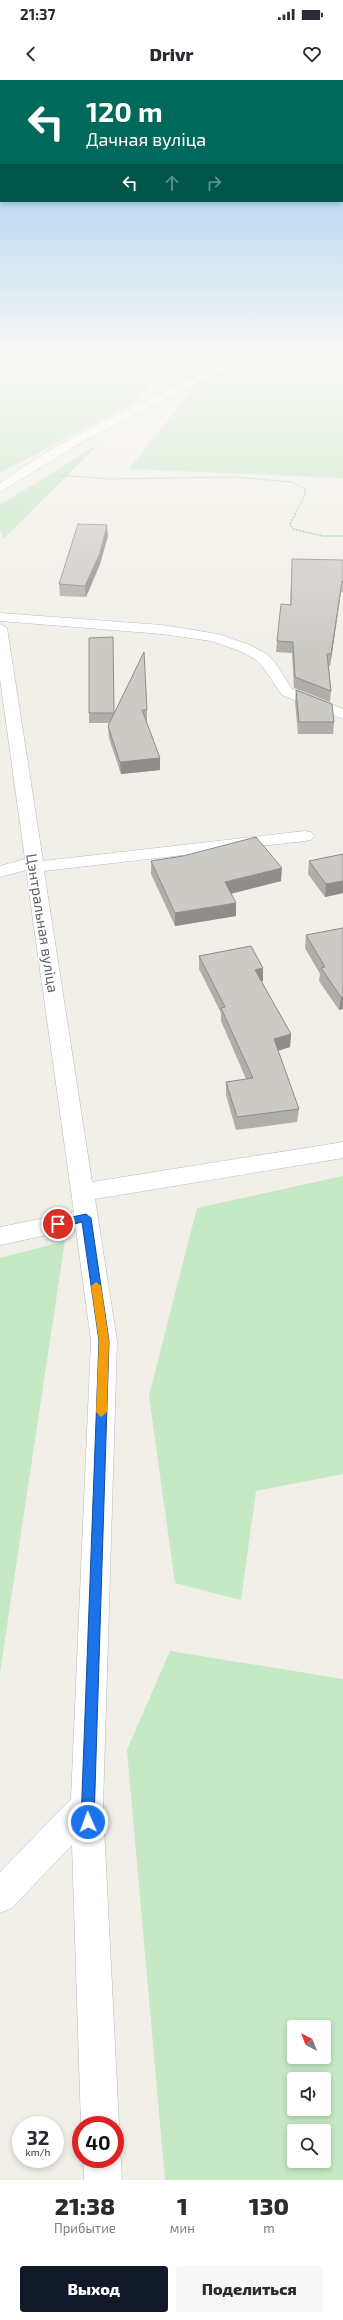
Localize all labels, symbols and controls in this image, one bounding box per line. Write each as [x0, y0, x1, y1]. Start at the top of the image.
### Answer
text: 21:37 [20, 5, 55, 23]
icon: back [20, 43, 42, 65]
text: Drivr [149, 43, 194, 65]
icon: heart [301, 43, 323, 65]
text: 120 m [86, 94, 163, 128]
icon: left [20, 96, 72, 148]
text: Дачная вуліца [86, 128, 206, 150]
icon: left [119, 172, 141, 194]
icon: ahead [161, 172, 183, 194]
icon: right [203, 172, 225, 194]
street label: Цэнтральная вуліца [22, 852, 63, 994]
pin [41, 1207, 75, 1241]
icon: arrive [47, 1213, 69, 1235]
position arrow [67, 1801, 109, 1843]
north arrow [287, 2020, 331, 2064]
map controls [287, 2020, 331, 2168]
button: sound [287, 2072, 331, 2116]
speed limit sign: 40 [72, 2116, 124, 2168]
button: search [287, 2124, 331, 2168]
text: 32 [27, 2125, 49, 2149]
text: km/h [26, 2146, 50, 2158]
text: 21:38 [55, 2191, 115, 2220]
text: 1 [177, 2191, 188, 2220]
text: 130 [249, 2191, 289, 2220]
text: Прибытие [54, 2220, 116, 2236]
text: мин [170, 2220, 195, 2236]
text: m [263, 2220, 275, 2236]
button: Выход [20, 2266, 168, 2312]
button: Поделиться [176, 2266, 323, 2312]

